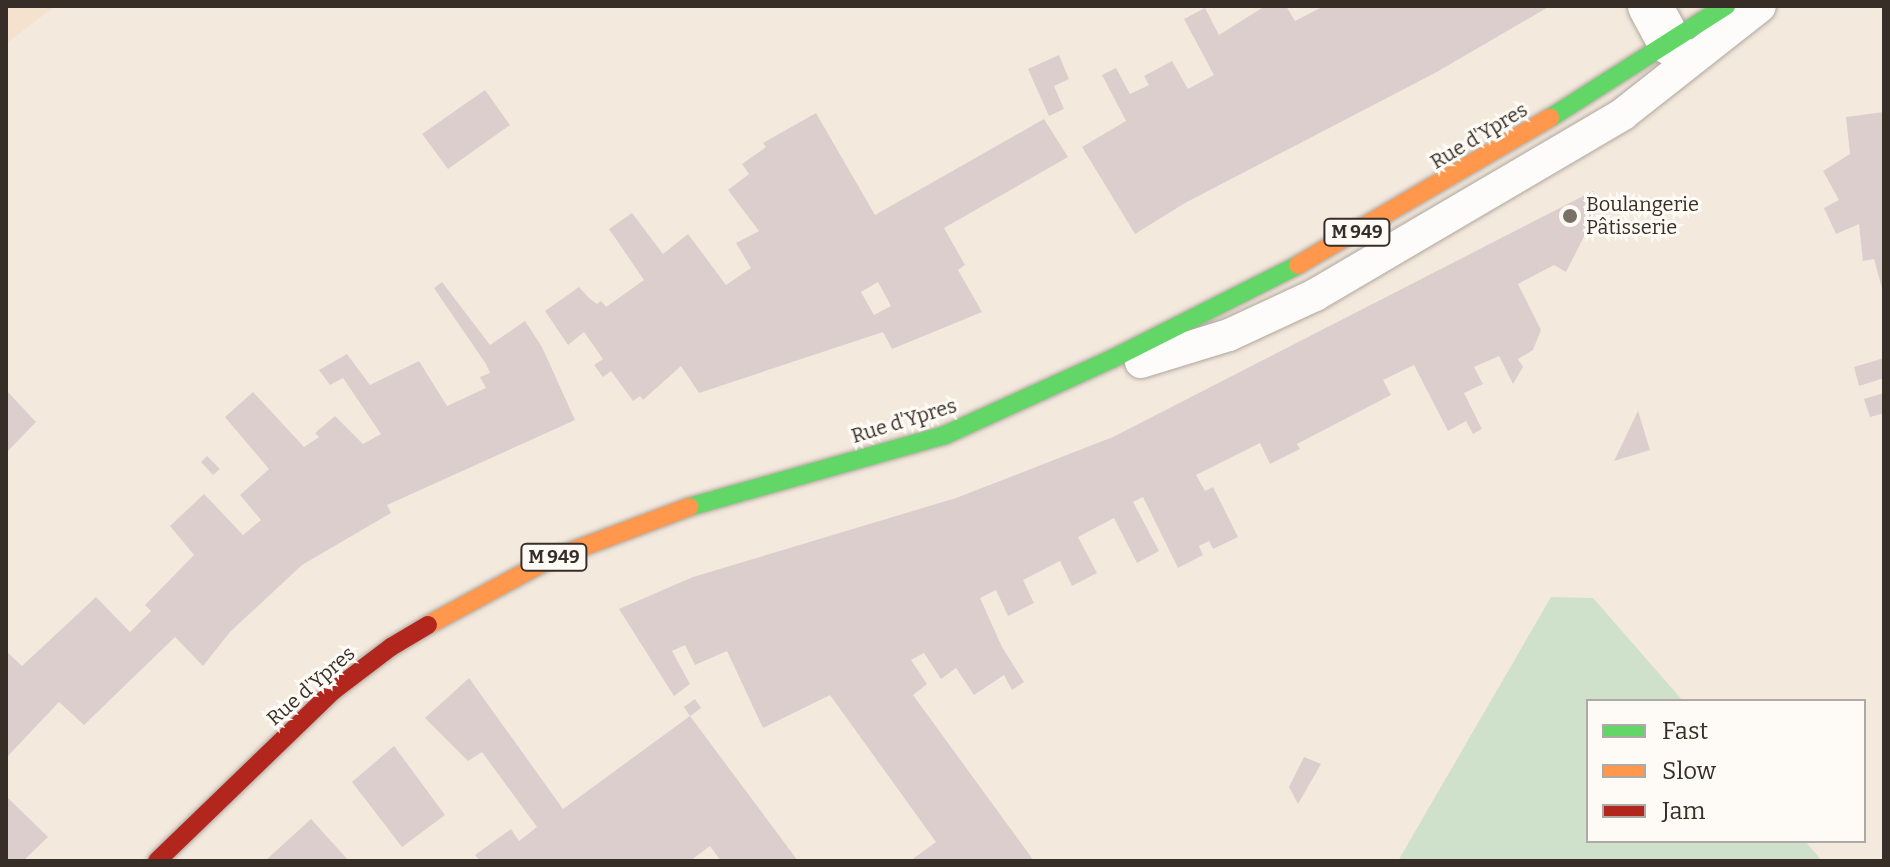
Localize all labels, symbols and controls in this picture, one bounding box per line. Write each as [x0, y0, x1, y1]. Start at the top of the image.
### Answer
street label: Rue d'Ypres [1426, 98, 1532, 174]
place label: Boulangerie Pâtisserie [1586, 192, 1699, 239]
marker: Boulangerie Pâtisserie [1561, 207, 1579, 225]
road number: M 949 [1323, 218, 1391, 246]
street label: Rue d'Ypres [849, 394, 959, 448]
road number: M 949 [520, 543, 588, 571]
street label: Rue d'Ypres [262, 641, 360, 731]
legend [1586, 699, 1866, 843]
text: Fast [1662, 717, 1708, 745]
text: Slow [1662, 757, 1716, 785]
text: Jam [1662, 797, 1705, 825]

